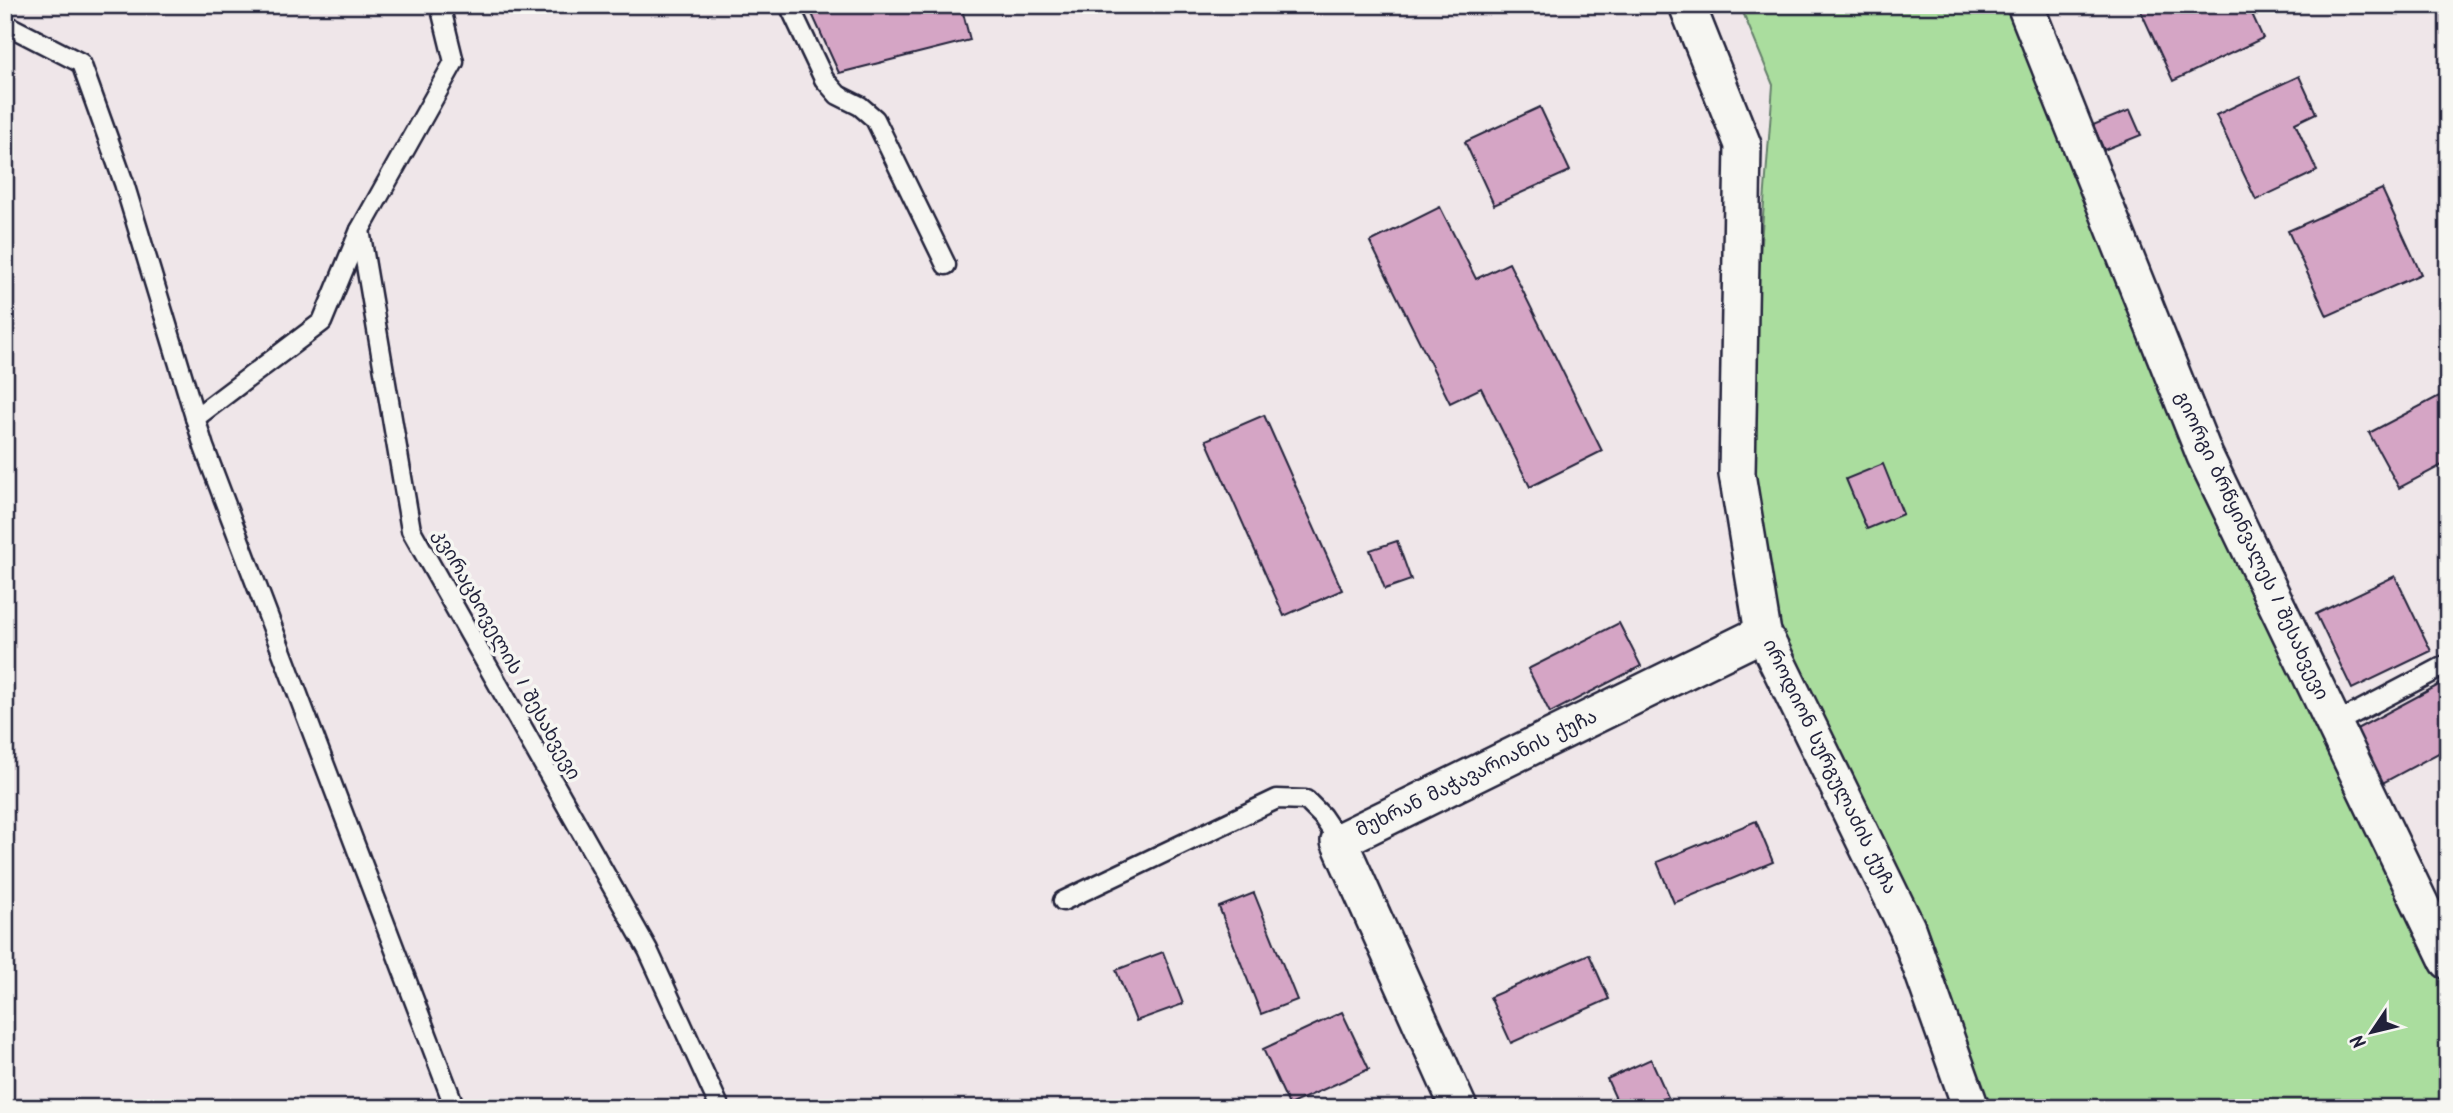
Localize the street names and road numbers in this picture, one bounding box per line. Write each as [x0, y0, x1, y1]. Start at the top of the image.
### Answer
street label: გიორგი ბრწყინვალეს I შესახვევი [2166, 387, 2336, 705]
street label: კვირაცხოველის I შესახვევი [424, 524, 588, 786]
street label: იროდიონ სურგულაძის ქუჩა [1754, 634, 1904, 900]
street label: მუხრან მაჭავარიანის ქუჩა [1351, 702, 1603, 846]

